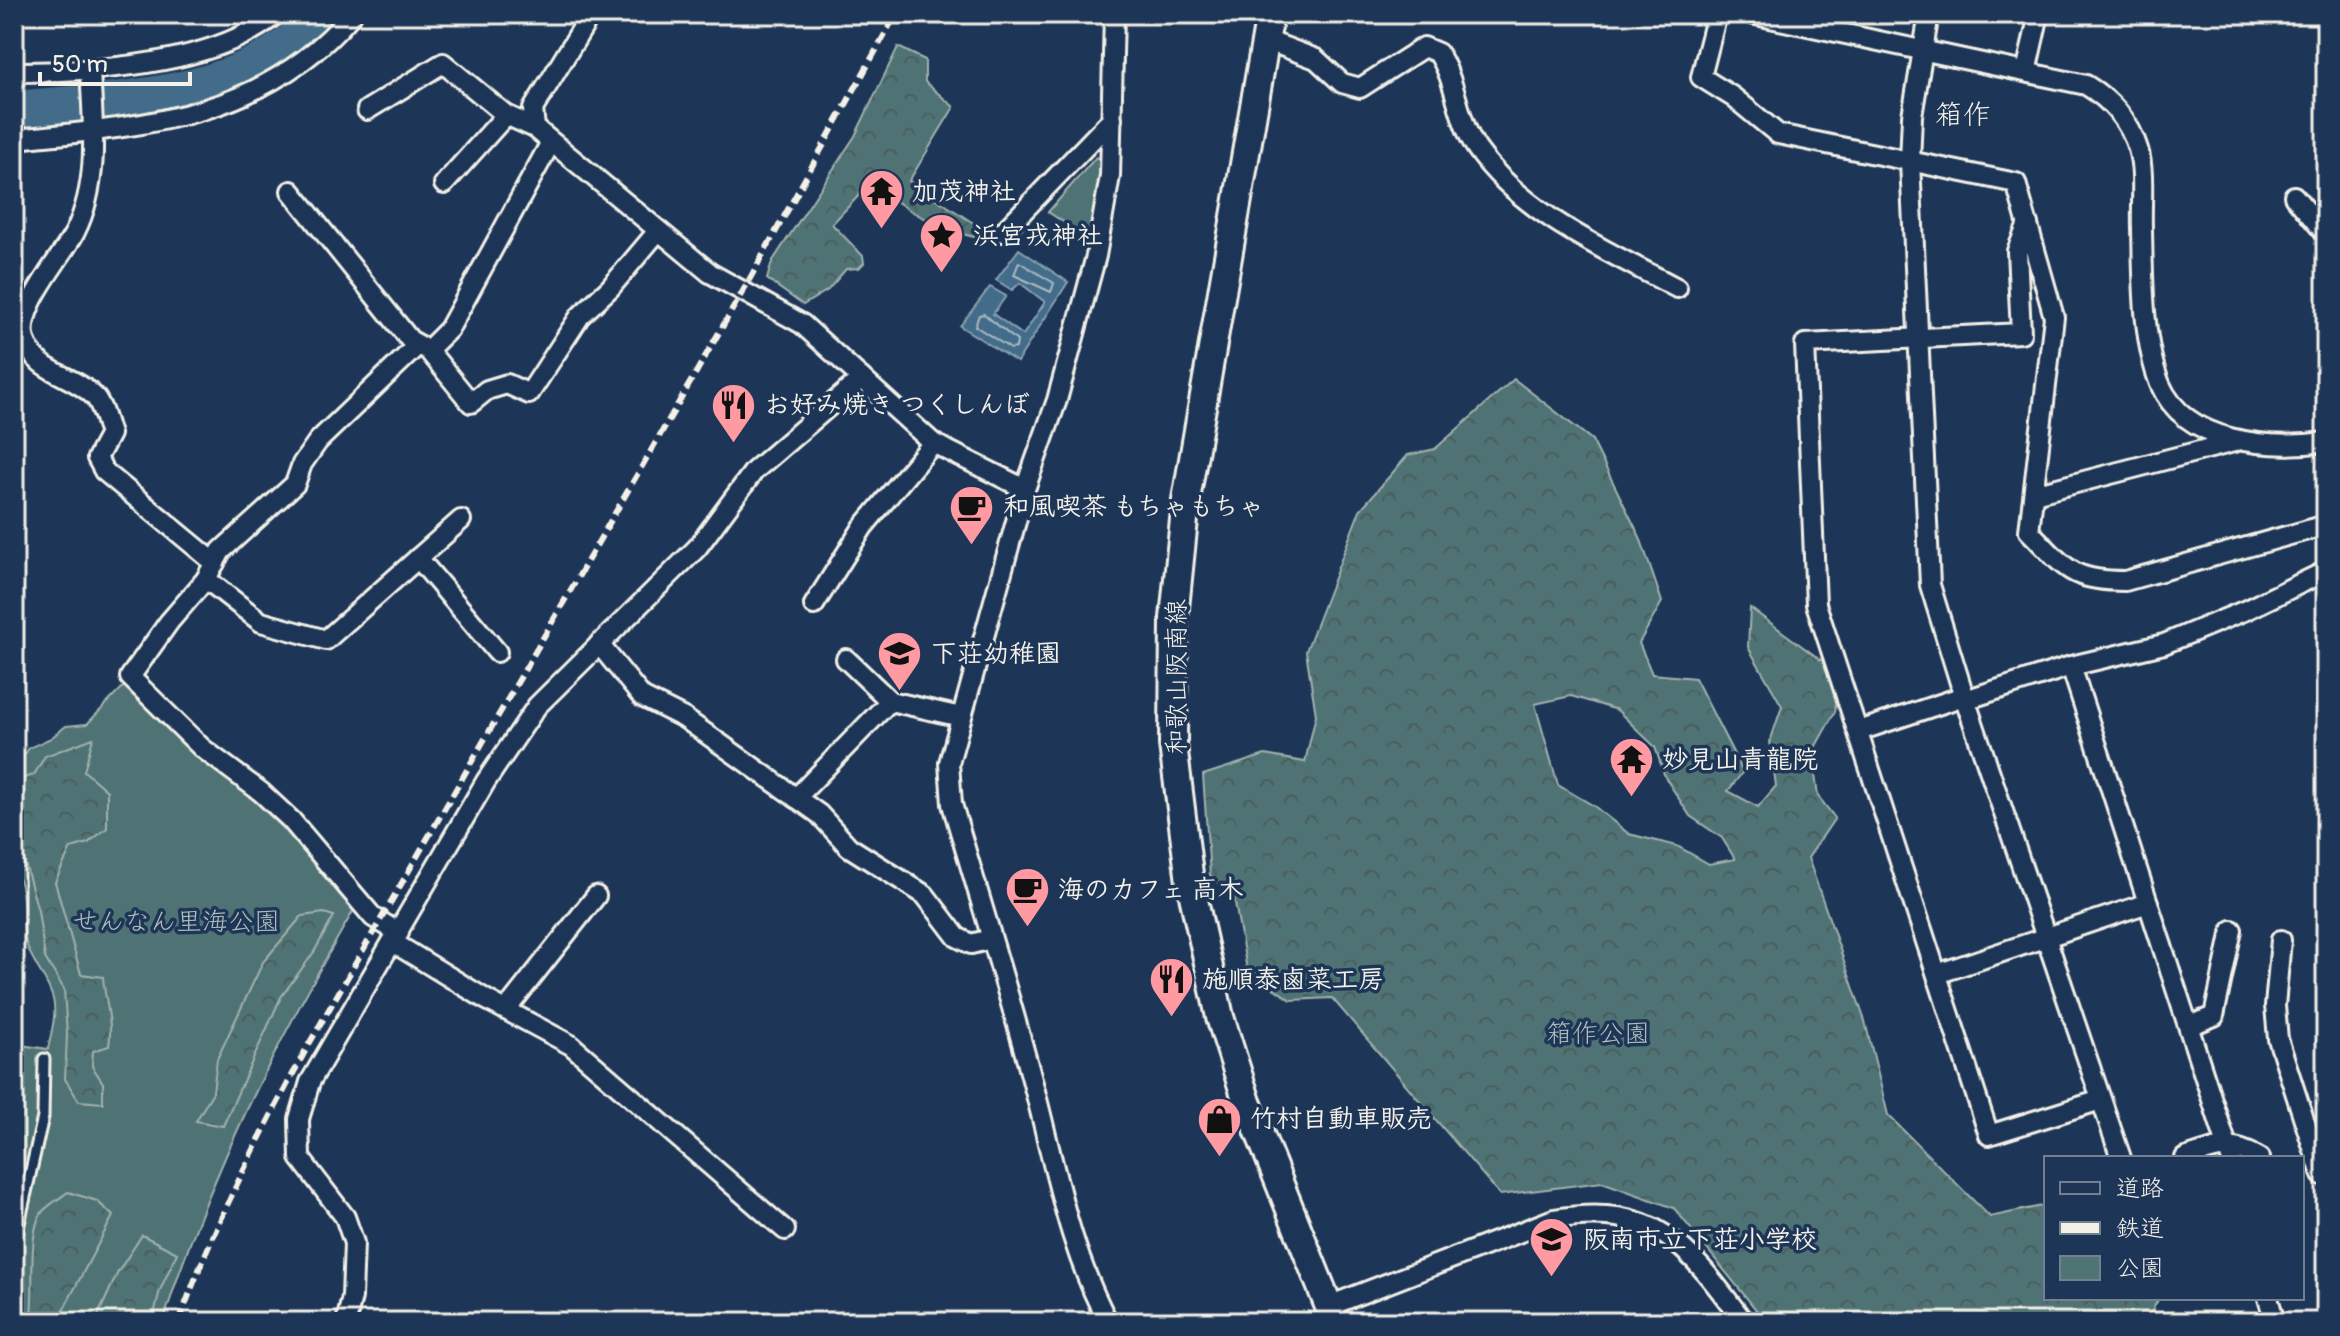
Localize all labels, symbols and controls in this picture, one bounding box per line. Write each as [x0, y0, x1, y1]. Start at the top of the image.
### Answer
scale bar [40, 36, 190, 86]
text: 50 m [52, 50, 108, 79]
district label: 箱作 [1935, 98, 1991, 133]
temple icon: 加茂神社 [857, 168, 905, 231]
place label: 加茂神社 [912, 176, 1016, 208]
place icon: 浜宮戎神社 [918, 212, 966, 275]
place label: 浜宮戎神社 [973, 220, 1103, 252]
restaurant icon: お好み焼き つくしんぼ [709, 381, 757, 444]
place label: お好み焼き つくしんぼ [764, 389, 1030, 421]
cafe icon: 和風喫茶 もちゃもちゃ [948, 483, 996, 546]
place label: 和風喫茶 もちゃもちゃ [1003, 491, 1264, 523]
street label: 和歌山阪南線 [1161, 599, 1193, 755]
school or university icon: 下荘幼稚園 [876, 630, 924, 693]
place label: 下荘幼稚園 [931, 638, 1061, 670]
temple icon: 妙見山青龍院 [1607, 736, 1655, 799]
place label: 妙見山青龍院 [1662, 744, 1818, 776]
cafe icon: 海のカフェ 高木 [1003, 866, 1051, 929]
place label: 海のカフェ 高木 [1058, 874, 1244, 906]
park label: せんなん里海公園 [72, 906, 280, 938]
restaurant icon: 施順泰鹵菜工房 [1147, 956, 1195, 1019]
place label: 施順泰鹵菜工房 [1202, 964, 1384, 996]
park label: 箱作公園 [1546, 1018, 1650, 1050]
shop icon: 竹村自動車販売 [1195, 1095, 1243, 1158]
place label: 竹村自動車販売 [1250, 1103, 1432, 1135]
legend [2044, 1156, 2304, 1300]
text: 道路 [2116, 1174, 2164, 1203]
text: 鉄道 [2116, 1214, 2164, 1243]
school or university icon: 阪南市立下荘小学校 [1528, 1216, 1576, 1279]
place label: 阪南市立下荘小学校 [1583, 1224, 1817, 1256]
text: 公園 [2116, 1254, 2164, 1283]

